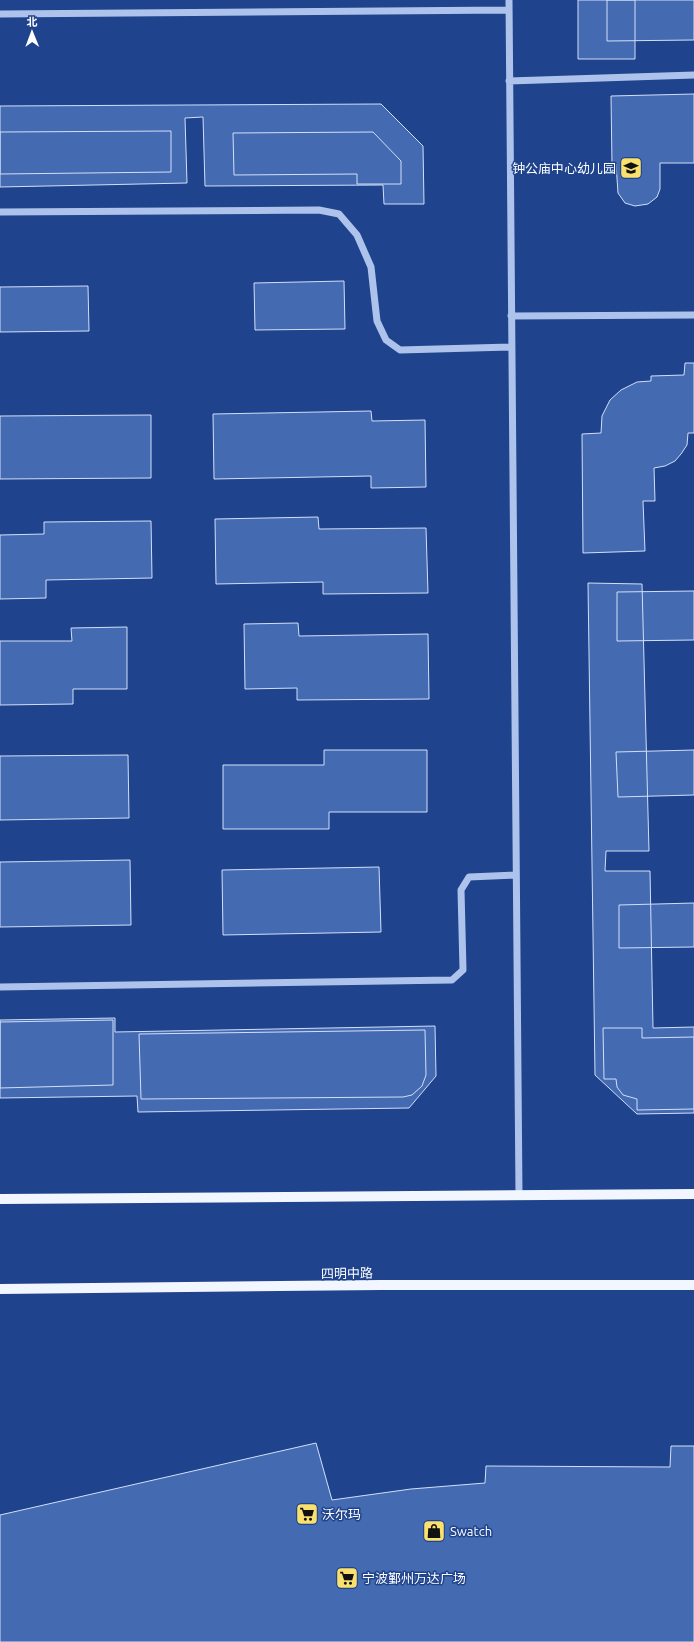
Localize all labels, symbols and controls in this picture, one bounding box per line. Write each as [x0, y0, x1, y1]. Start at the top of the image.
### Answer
north arrow [12, 12, 52, 52]
text: 北 [26, 16, 37, 28]
school or university icon: 钟公庙中心幼儿园 [618, 155, 644, 181]
place label: 钟公庙中心幼儿园 [512, 161, 616, 175]
street label: 四明中路 [321, 1266, 373, 1280]
supermarket icon: 沃尔玛 [294, 1501, 320, 1527]
place label: 沃尔玛 [322, 1507, 361, 1521]
shop icon: Swatch [421, 1518, 447, 1544]
place label: Swatch [450, 1524, 492, 1538]
supermarket icon: 宁波鄞州万达广场 [334, 1565, 360, 1591]
place label: 宁波鄞州万达广场 [362, 1571, 466, 1585]

